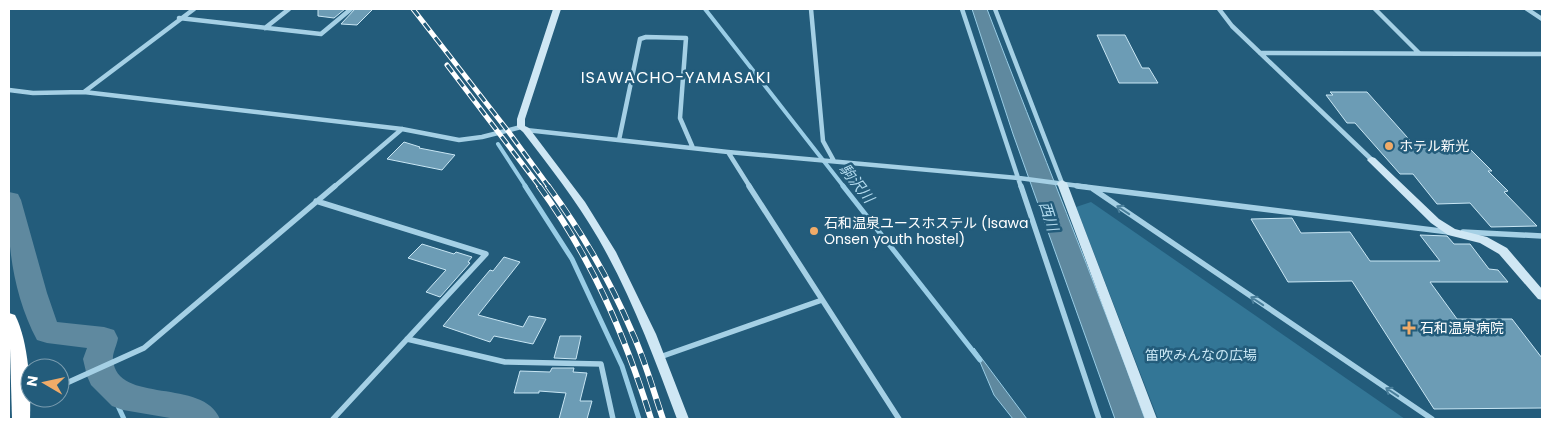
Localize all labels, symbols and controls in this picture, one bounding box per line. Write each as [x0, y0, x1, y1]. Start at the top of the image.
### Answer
district label: ISAWACHO-YAMASAKI [581, 66, 771, 89]
place label: ホテル新光 [1399, 136, 1469, 156]
marker: ホテル新光 [1383, 140, 1395, 152]
water label: 駒沢川 [835, 159, 880, 209]
water label: 西川 [1034, 198, 1064, 235]
one-way arrow [1116, 205, 1130, 215]
place label: 石和温泉ユースホステル (Isawa Onsen youth hostel) [824, 213, 1029, 249]
marker: 石和温泉ユースホステル (Isawa Onsen youth hostel) [808, 225, 820, 237]
one-way arrow [1251, 296, 1265, 306]
place label: 石和温泉病院 [1420, 318, 1504, 338]
marker: 石和温泉病院 [1402, 321, 1416, 335]
park label: 笛吹みんなの広場 [1145, 345, 1257, 365]
north arrow [20, 358, 70, 408]
text: N [21, 374, 43, 388]
one-way arrow [1385, 387, 1399, 397]

